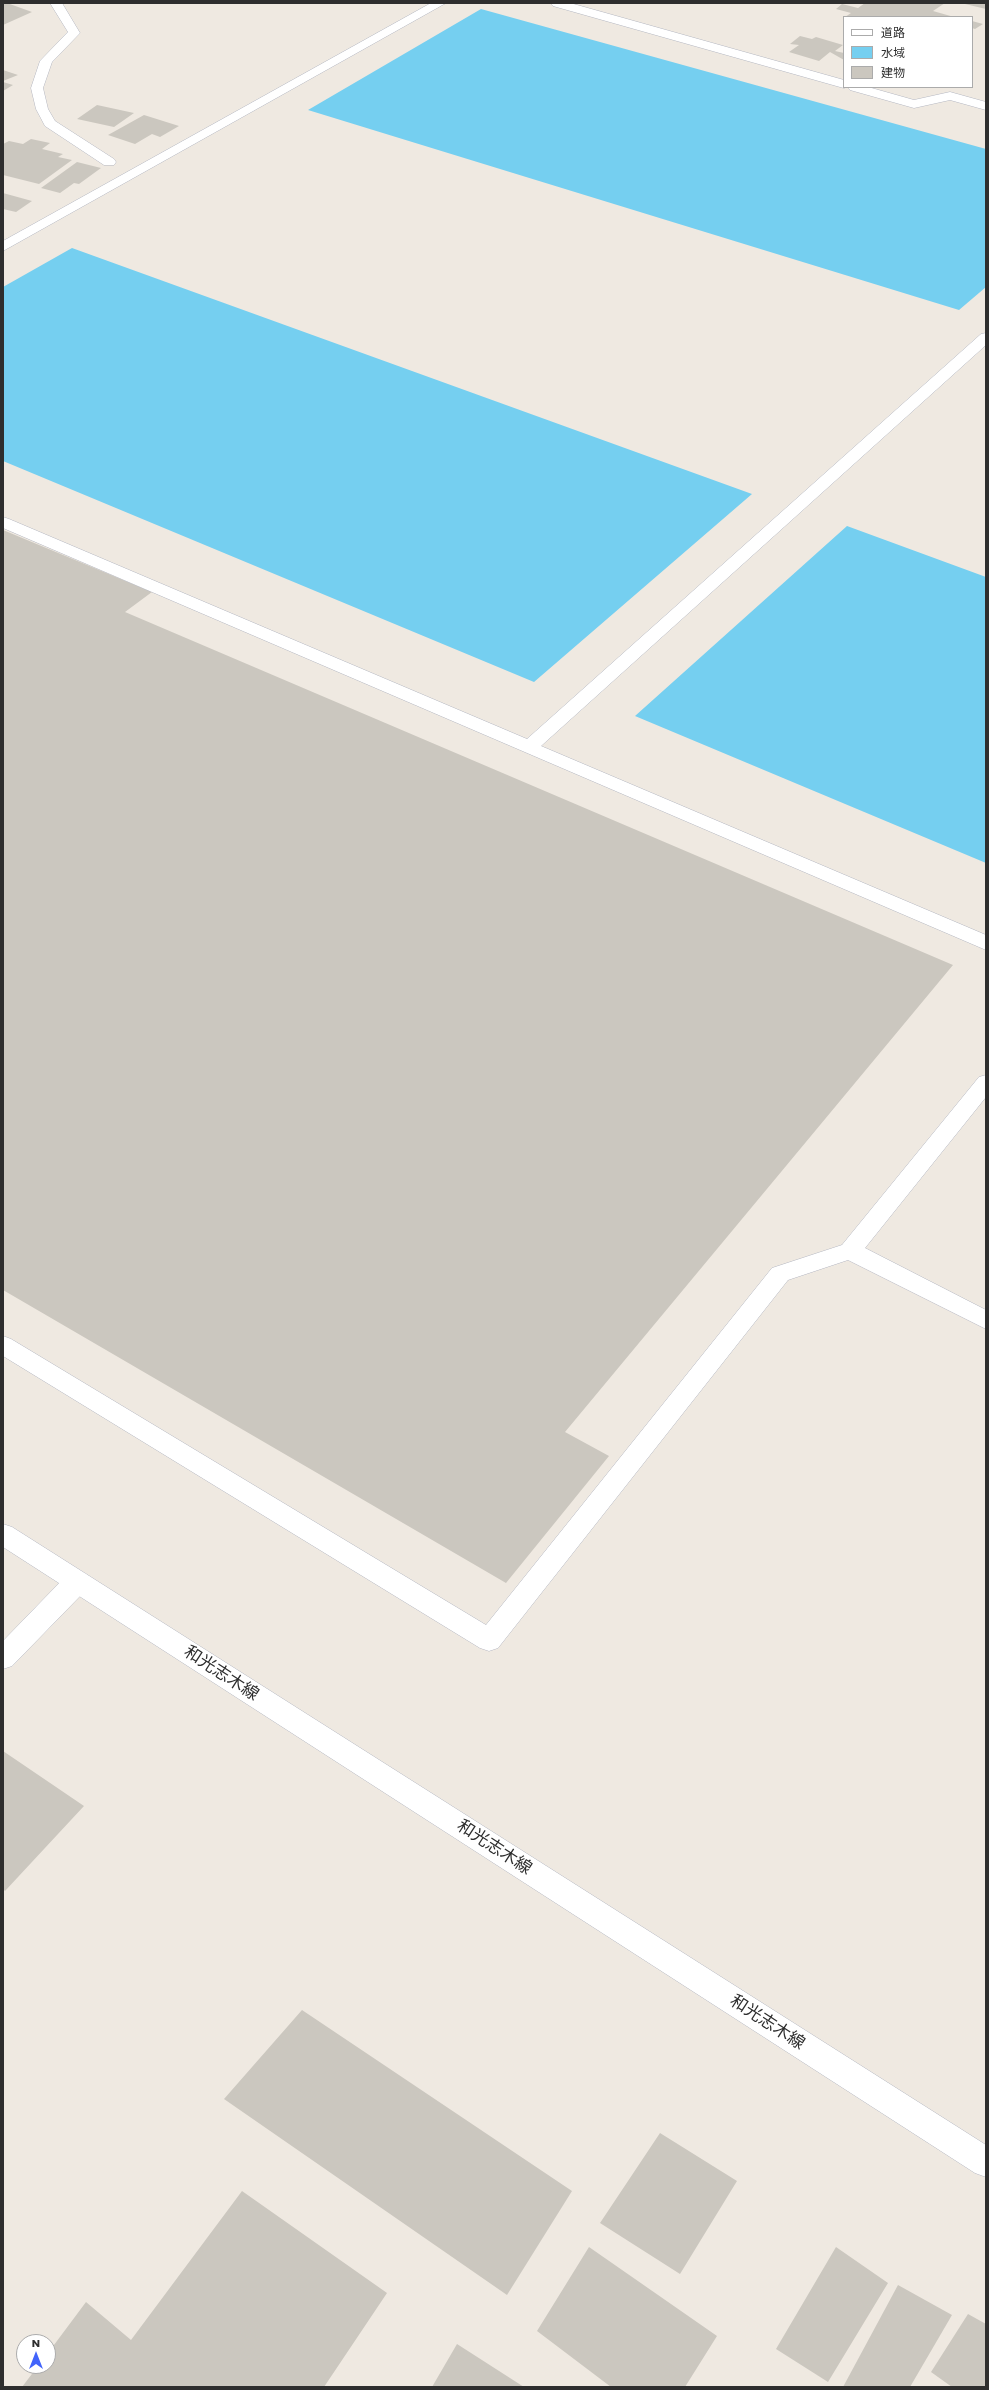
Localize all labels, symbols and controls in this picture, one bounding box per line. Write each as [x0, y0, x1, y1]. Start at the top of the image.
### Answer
legend [843, 16, 973, 88]
text: 道路 [881, 24, 905, 41]
text: 水域 [881, 44, 905, 61]
text: 建物 [881, 64, 905, 81]
street label: 和光志木線 [180, 1642, 262, 1706]
street label: 和光志木線 [453, 1816, 535, 1880]
street label: 和光志木線 [726, 1991, 808, 2055]
north arrow [16, 2334, 56, 2374]
text: N [32, 2335, 40, 2351]

